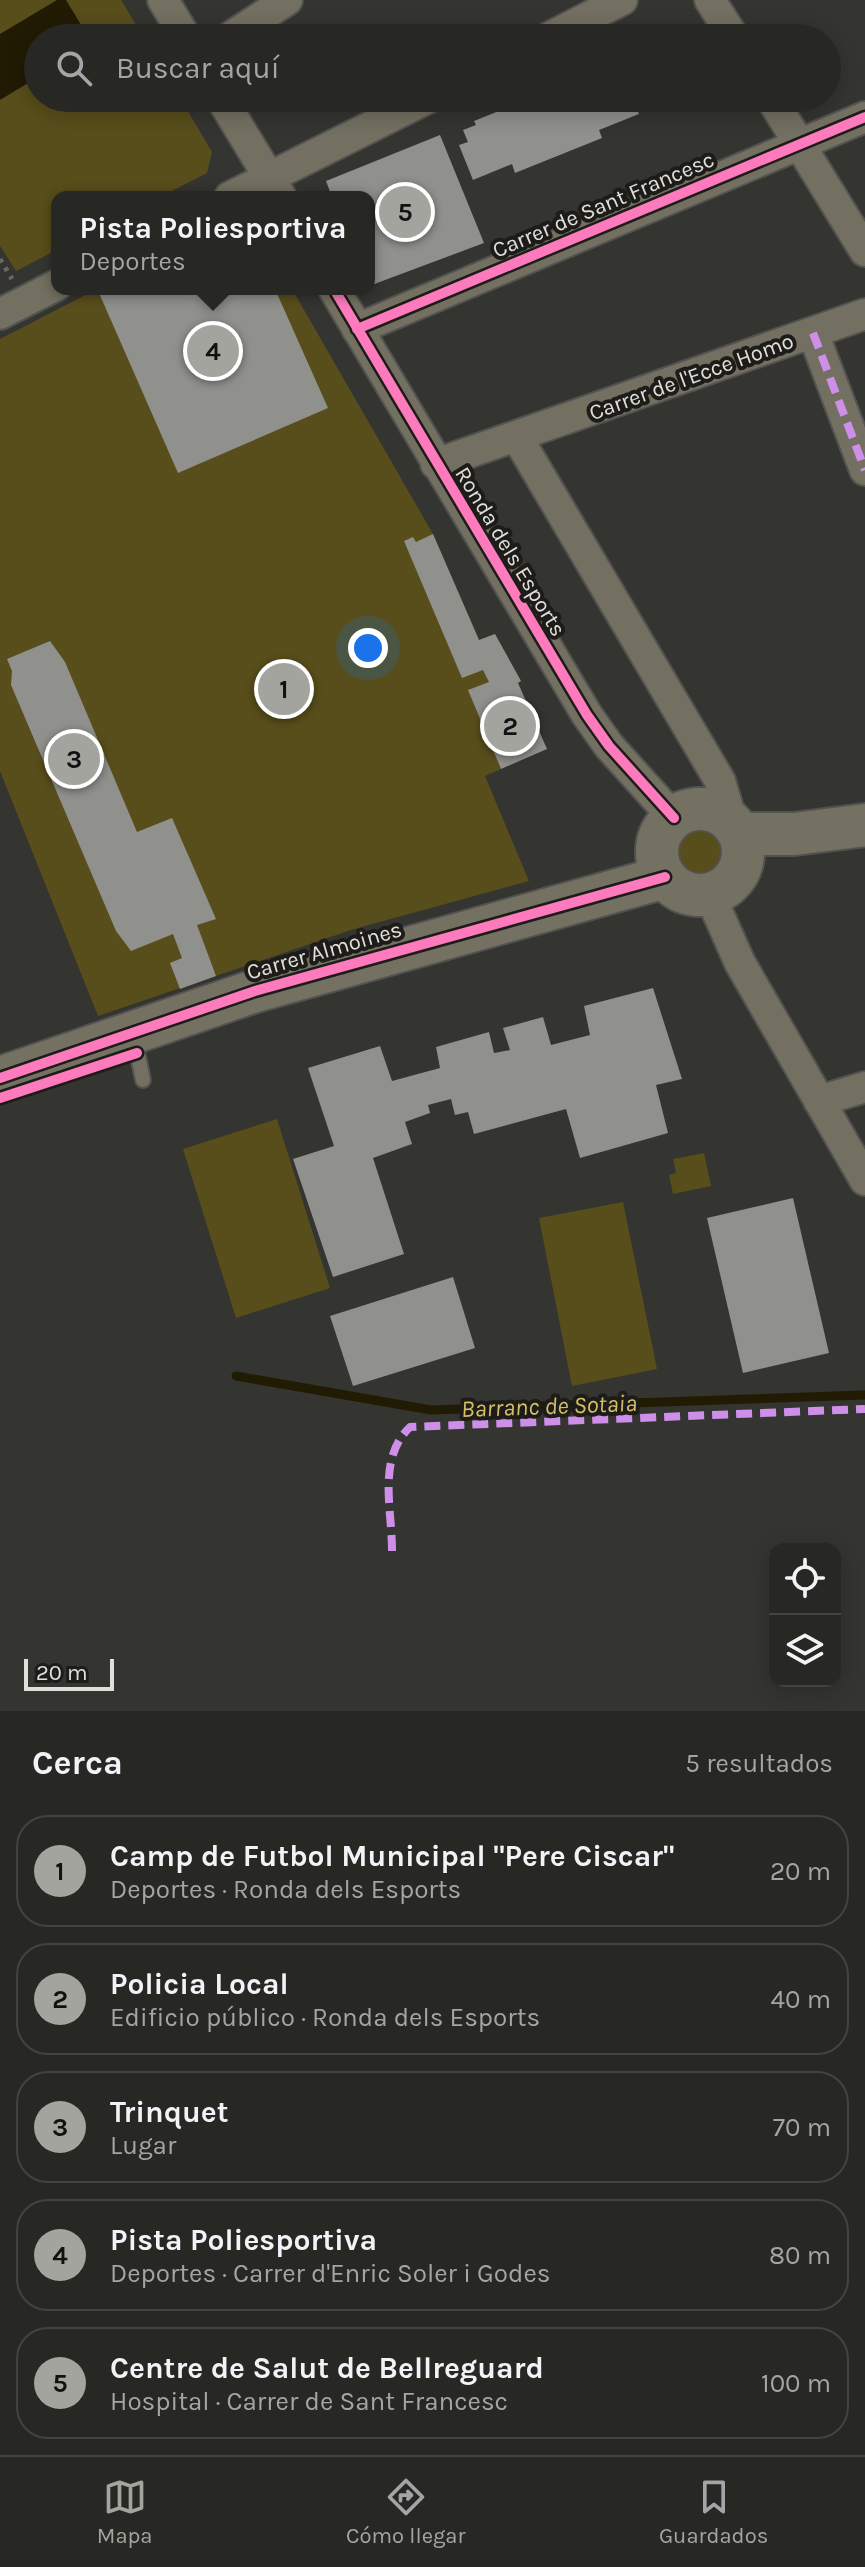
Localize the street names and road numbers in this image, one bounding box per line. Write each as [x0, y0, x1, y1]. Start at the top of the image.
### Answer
street label: Carrer de Sant Francesc [489, 146, 718, 263]
street label: Carrer de l'Ecce Homo [586, 328, 797, 426]
street label: Ronda dels Esports [449, 462, 571, 641]
street label: Carrer Almoines [244, 916, 405, 986]

